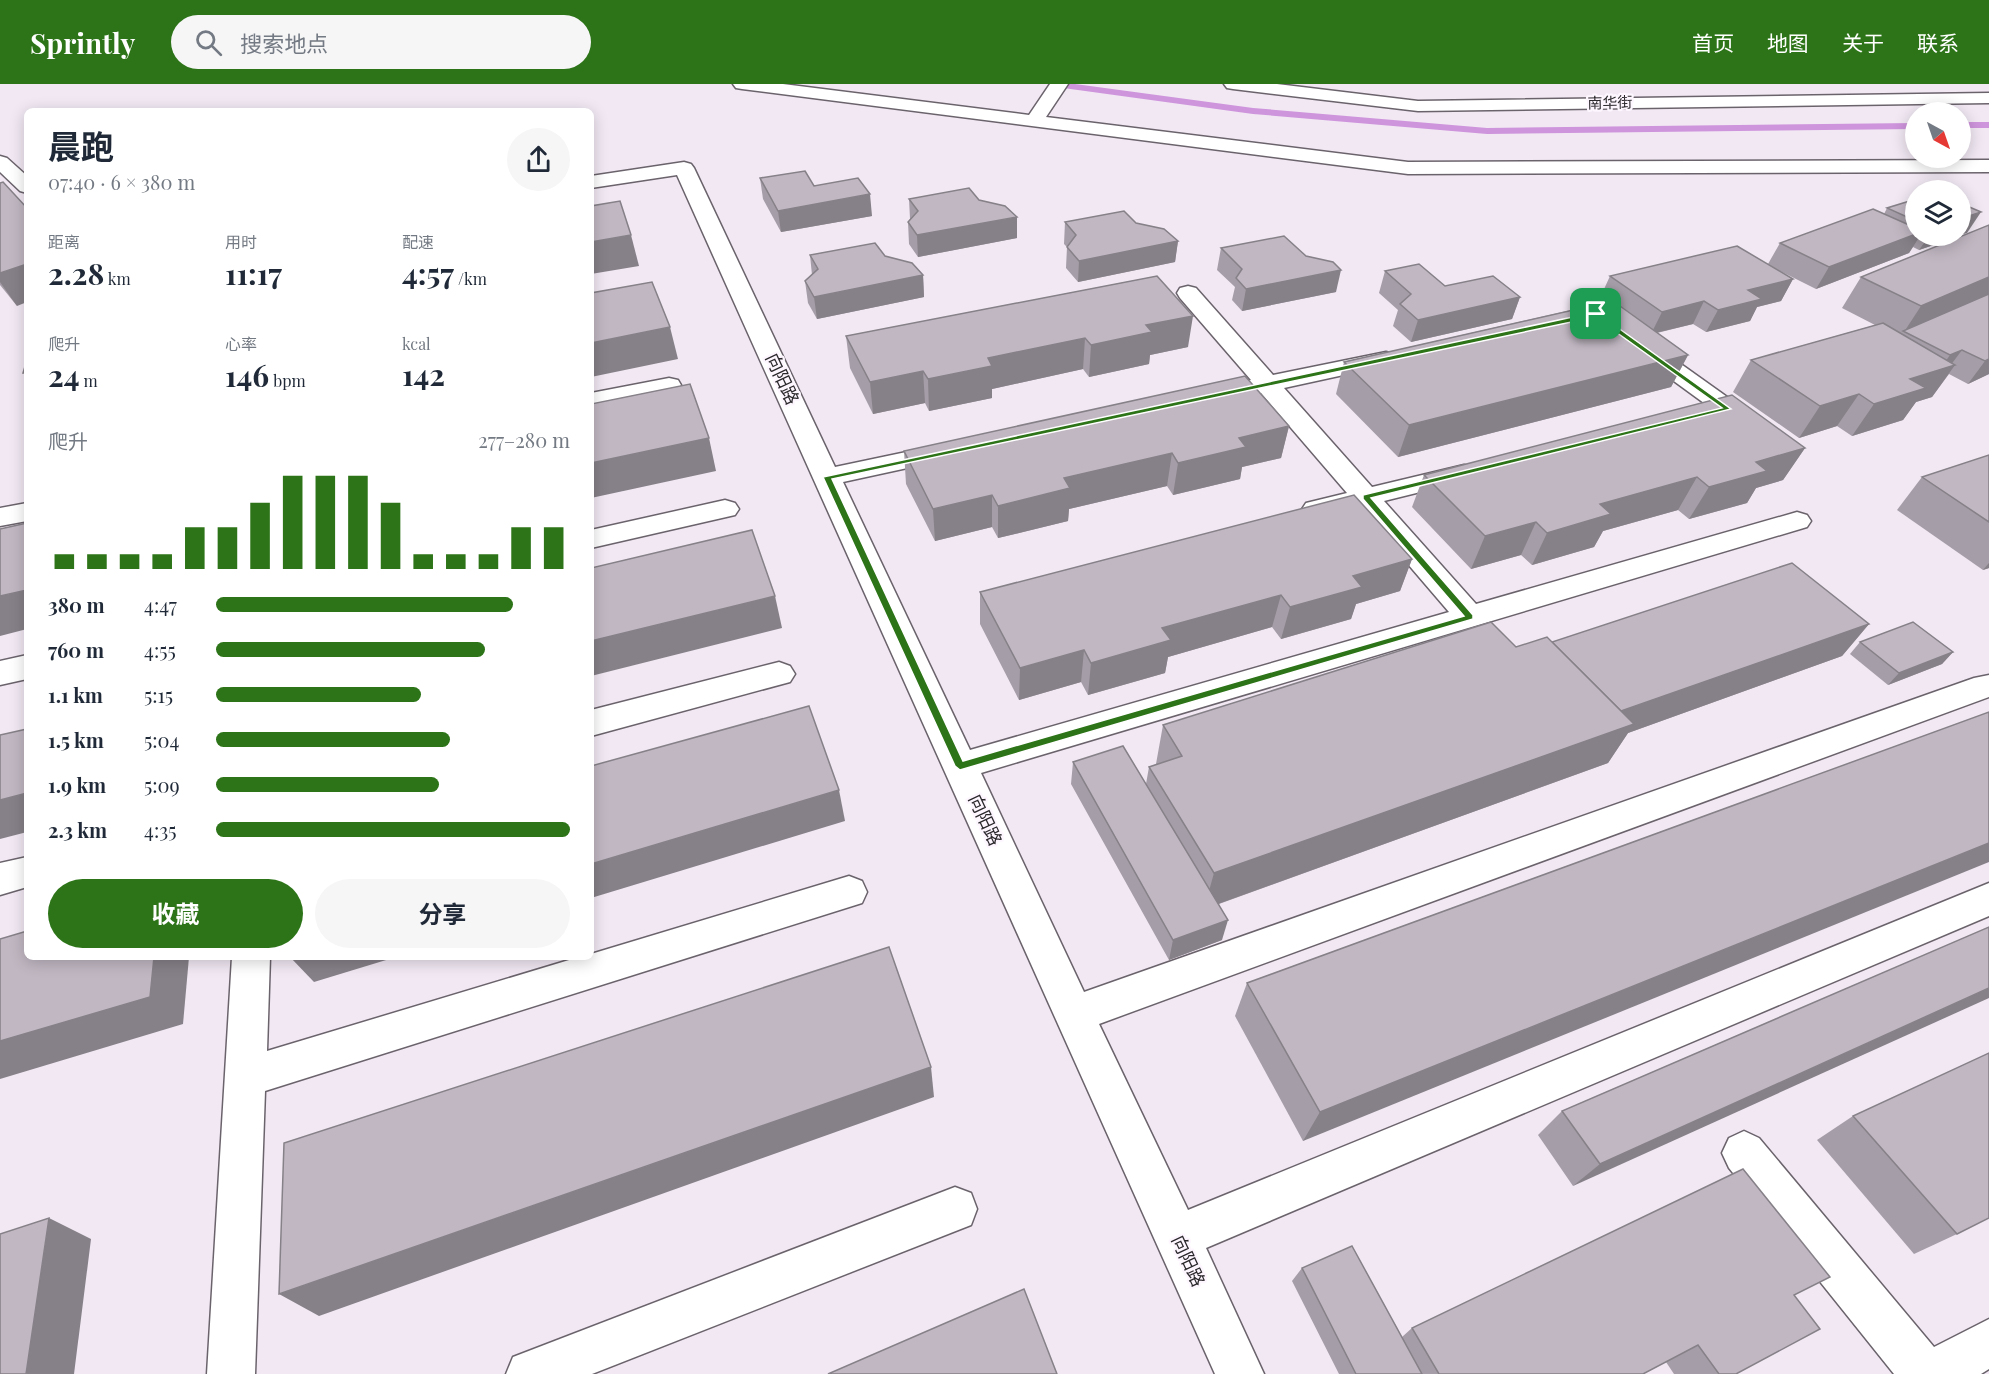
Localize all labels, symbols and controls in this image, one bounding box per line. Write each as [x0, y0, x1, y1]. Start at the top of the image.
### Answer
search box [171, 15, 591, 69]
text: Sprintly [30, 24, 135, 61]
icon: search [192, 26, 225, 59]
text: 搜索地点 [240, 28, 328, 58]
text: 首页 [1692, 28, 1734, 56]
text: 地图 [1767, 28, 1809, 56]
text: 关于 [1842, 28, 1884, 56]
text: 联系 [1917, 28, 1959, 56]
street label: 南华街 [1587, 92, 1633, 112]
north arrow [1905, 102, 1971, 168]
map controls [1905, 102, 1971, 246]
text: 晨跑 [48, 123, 114, 167]
button: share [507, 128, 570, 191]
text: 07:40 · 6 × 380 m [48, 168, 195, 195]
button: layers [1905, 180, 1971, 246]
text: 距离 [48, 231, 80, 252]
text: 用时 [225, 231, 257, 252]
text: 配速 [402, 231, 434, 252]
text: 2.28 [48, 253, 104, 293]
text: 11:17 [225, 253, 282, 293]
text: 4:57 [402, 253, 454, 293]
text: km [104, 268, 131, 289]
text: /km [454, 268, 487, 289]
pin [1570, 288, 1621, 339]
icon: arrive [1579, 297, 1612, 330]
text: 爬升 [48, 333, 80, 354]
text: 心率 [225, 333, 257, 354]
text: kcal [402, 333, 431, 354]
street label: 向阳路 [761, 349, 805, 408]
text: 142 [402, 354, 445, 394]
text: 24 [48, 355, 80, 395]
text: 146 [225, 355, 269, 395]
text: m [80, 370, 98, 391]
text: bpm [269, 370, 306, 391]
text: 277–280 m [478, 426, 570, 453]
text: 爬升 [48, 427, 88, 454]
text: 380 m [48, 591, 105, 618]
text: 4:47 [144, 591, 177, 618]
text: 760 m [48, 636, 104, 663]
text: 4:55 [144, 636, 176, 663]
text: 1.1 km [48, 681, 103, 708]
text: 5:15 [144, 681, 173, 708]
text: 1.5 km [48, 726, 104, 753]
text: 5:04 [144, 726, 180, 753]
text: 1.9 km [48, 771, 106, 798]
text: 5:09 [144, 771, 180, 798]
street label: 向阳路 [964, 790, 1008, 849]
text: 2.3 km [48, 816, 107, 843]
text: 4:35 [144, 816, 177, 843]
button: 收藏 [48, 879, 303, 948]
button: 分享 [315, 879, 570, 948]
street label: 向阳路 [1167, 1231, 1211, 1290]

